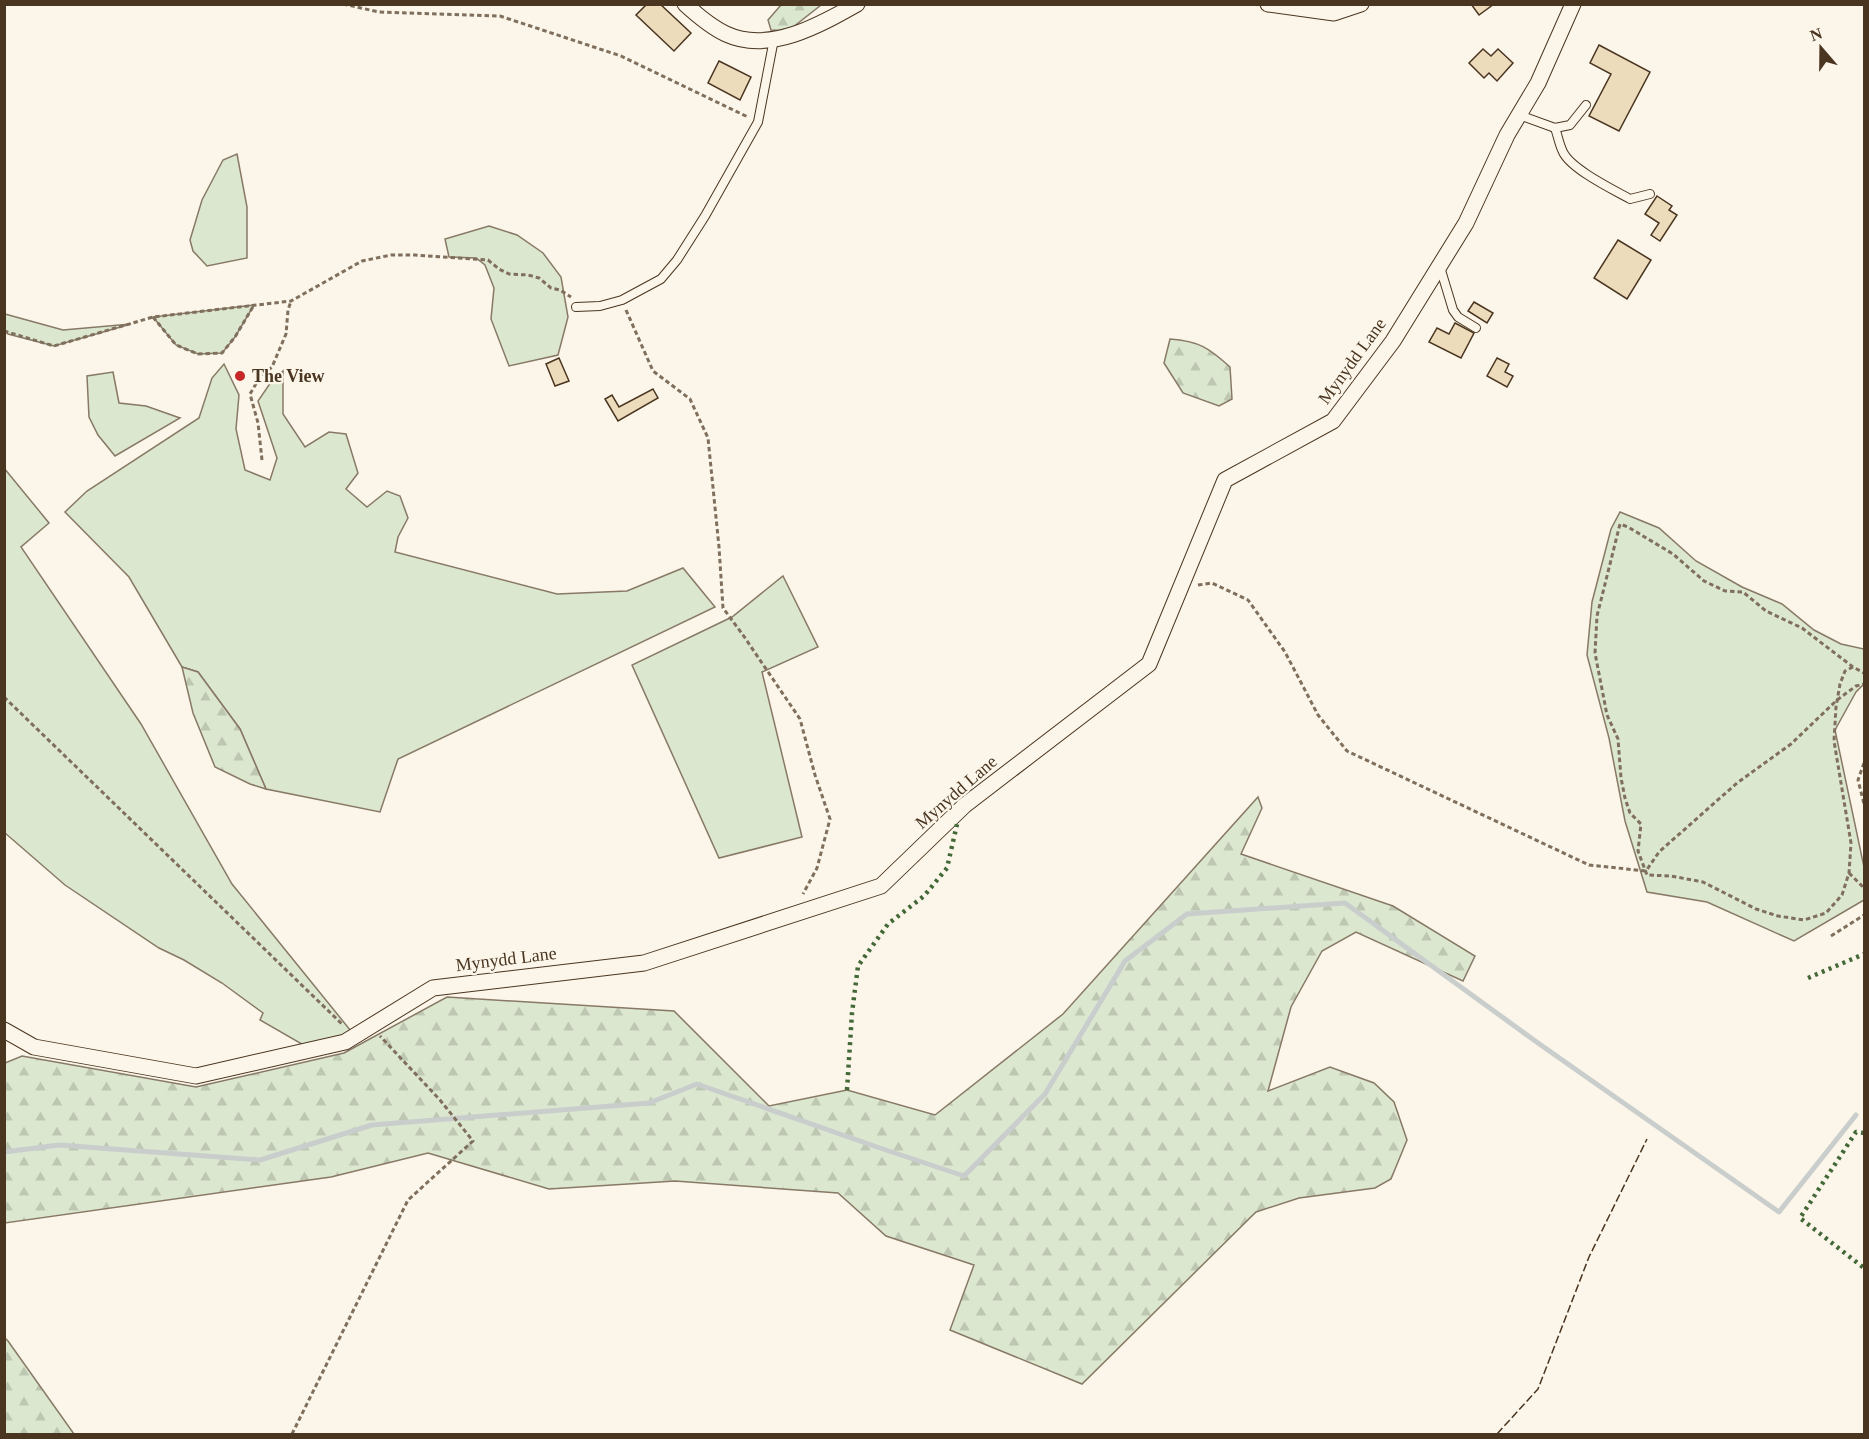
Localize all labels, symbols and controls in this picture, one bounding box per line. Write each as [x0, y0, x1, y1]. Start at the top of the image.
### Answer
north arrow [1791, 18, 1851, 78]
text: N [1808, 24, 1825, 44]
street label: Mynydd Lane [1314, 314, 1390, 408]
place label: The View [252, 366, 325, 386]
marker: The View [233, 369, 247, 383]
street label: Mynydd Lane [911, 751, 1001, 833]
street label: Mynydd Lane [454, 943, 558, 975]

